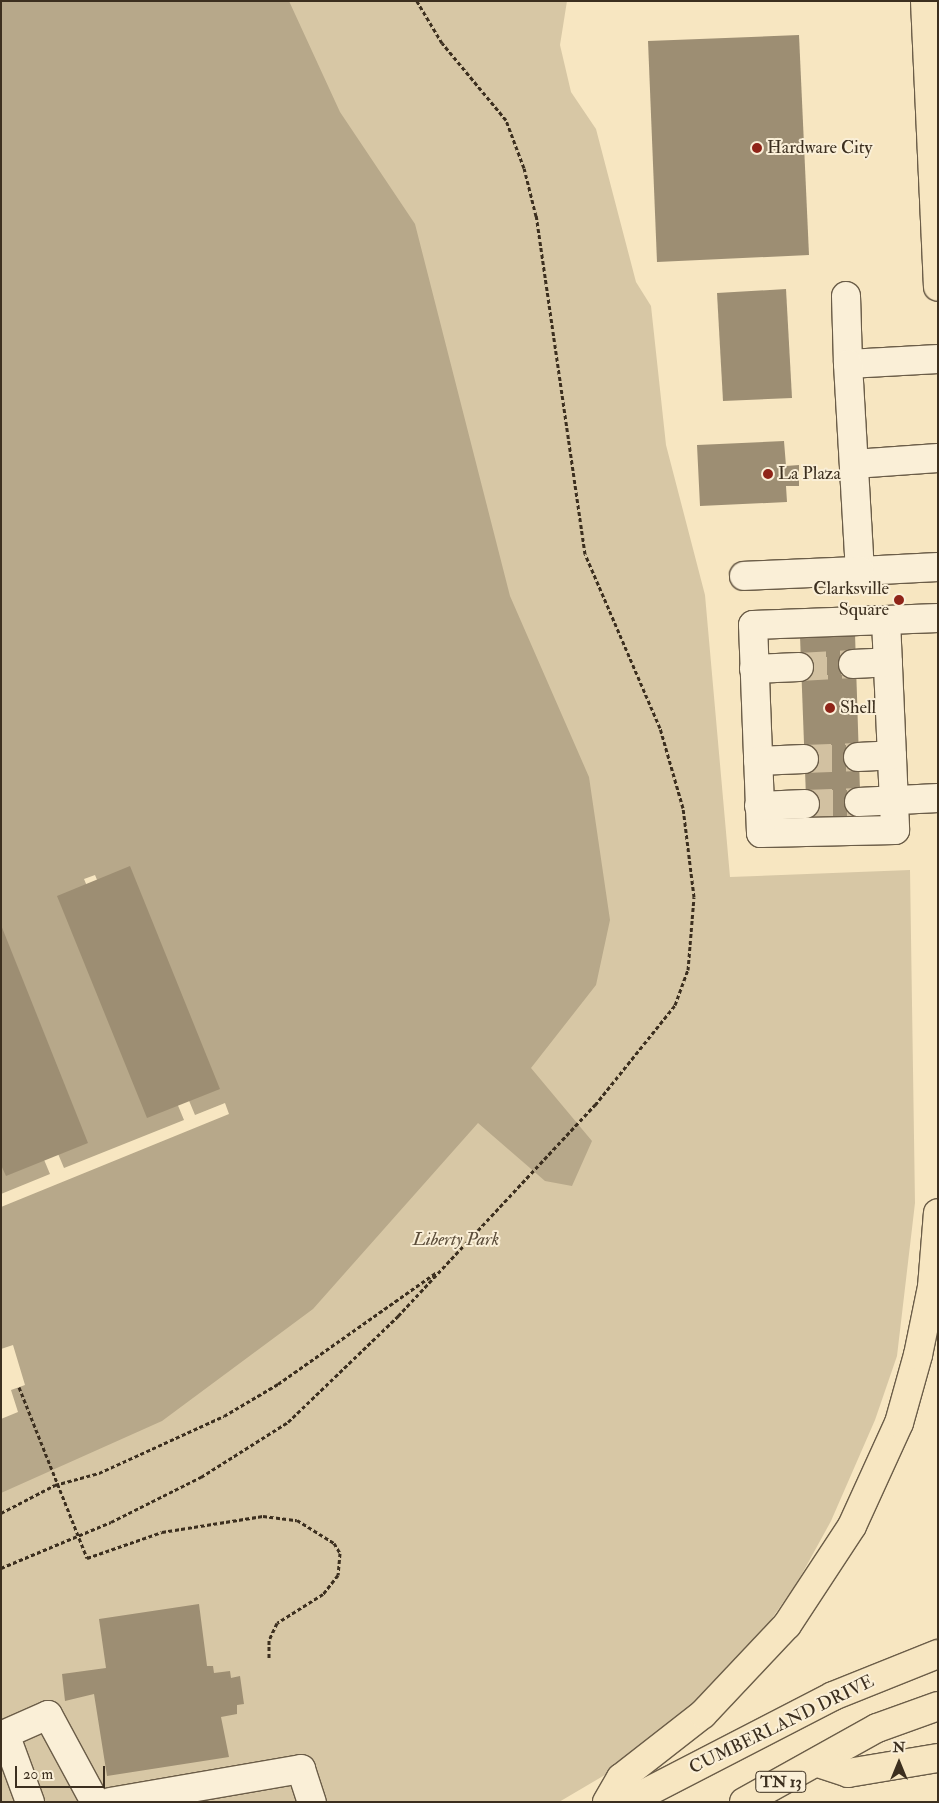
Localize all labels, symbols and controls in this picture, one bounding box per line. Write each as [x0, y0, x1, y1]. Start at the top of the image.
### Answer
place label: Hardware City [767, 137, 872, 159]
marker: Hardware City [751, 142, 763, 154]
place label: La Plaza [778, 463, 841, 485]
marker: La Plaza [762, 468, 774, 480]
place label: Clarksville Square [813, 579, 889, 622]
marker: Clarksville Square [893, 594, 905, 606]
place label: Shell [840, 697, 876, 719]
marker: Shell [824, 702, 836, 714]
park label: Liberty Park [413, 1229, 499, 1251]
street label: CUMBERLAND DRIVE [686, 1671, 878, 1779]
north arrow [874, 1738, 924, 1788]
text: N [893, 1739, 905, 1756]
scale bar [18, 1756, 108, 1788]
text: 20 m [23, 1765, 53, 1784]
road number: TN 13 [755, 1768, 807, 1795]

